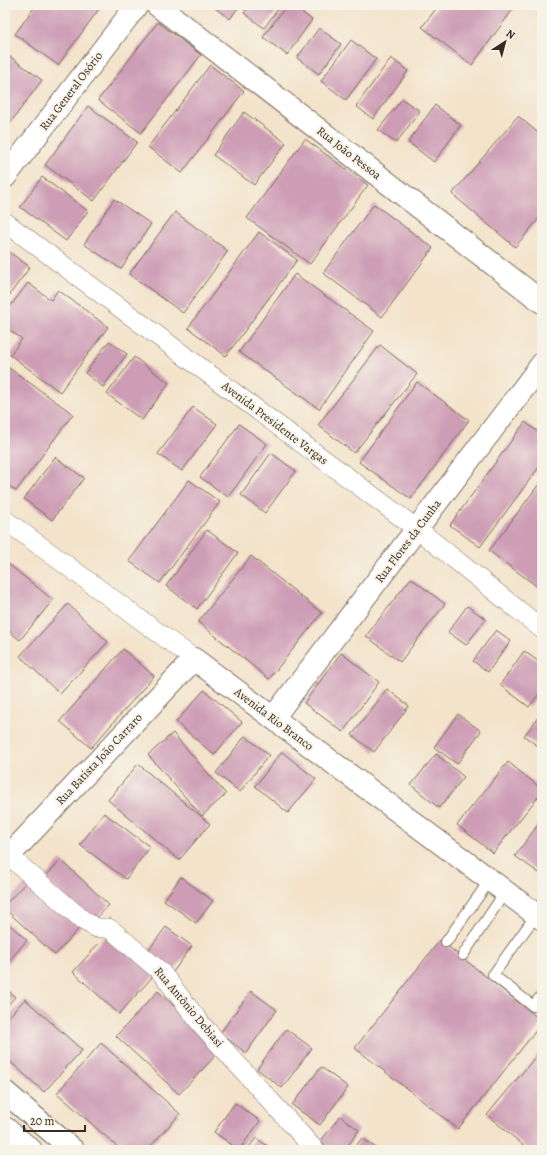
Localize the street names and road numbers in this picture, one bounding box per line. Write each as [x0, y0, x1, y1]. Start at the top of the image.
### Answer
street label: Rua General Osório [36, 48, 106, 134]
street label: Rua João Pessoa [314, 123, 385, 183]
street label: Avenida Presidente Vargas [218, 377, 332, 468]
street label: Rua Flores da Cunha [371, 496, 445, 586]
street label: Avenida Rio Branco [230, 683, 317, 754]
street label: Rua Batista João Carraro [52, 710, 146, 808]
street label: Rua Antônio Debiasi [151, 964, 227, 1050]

